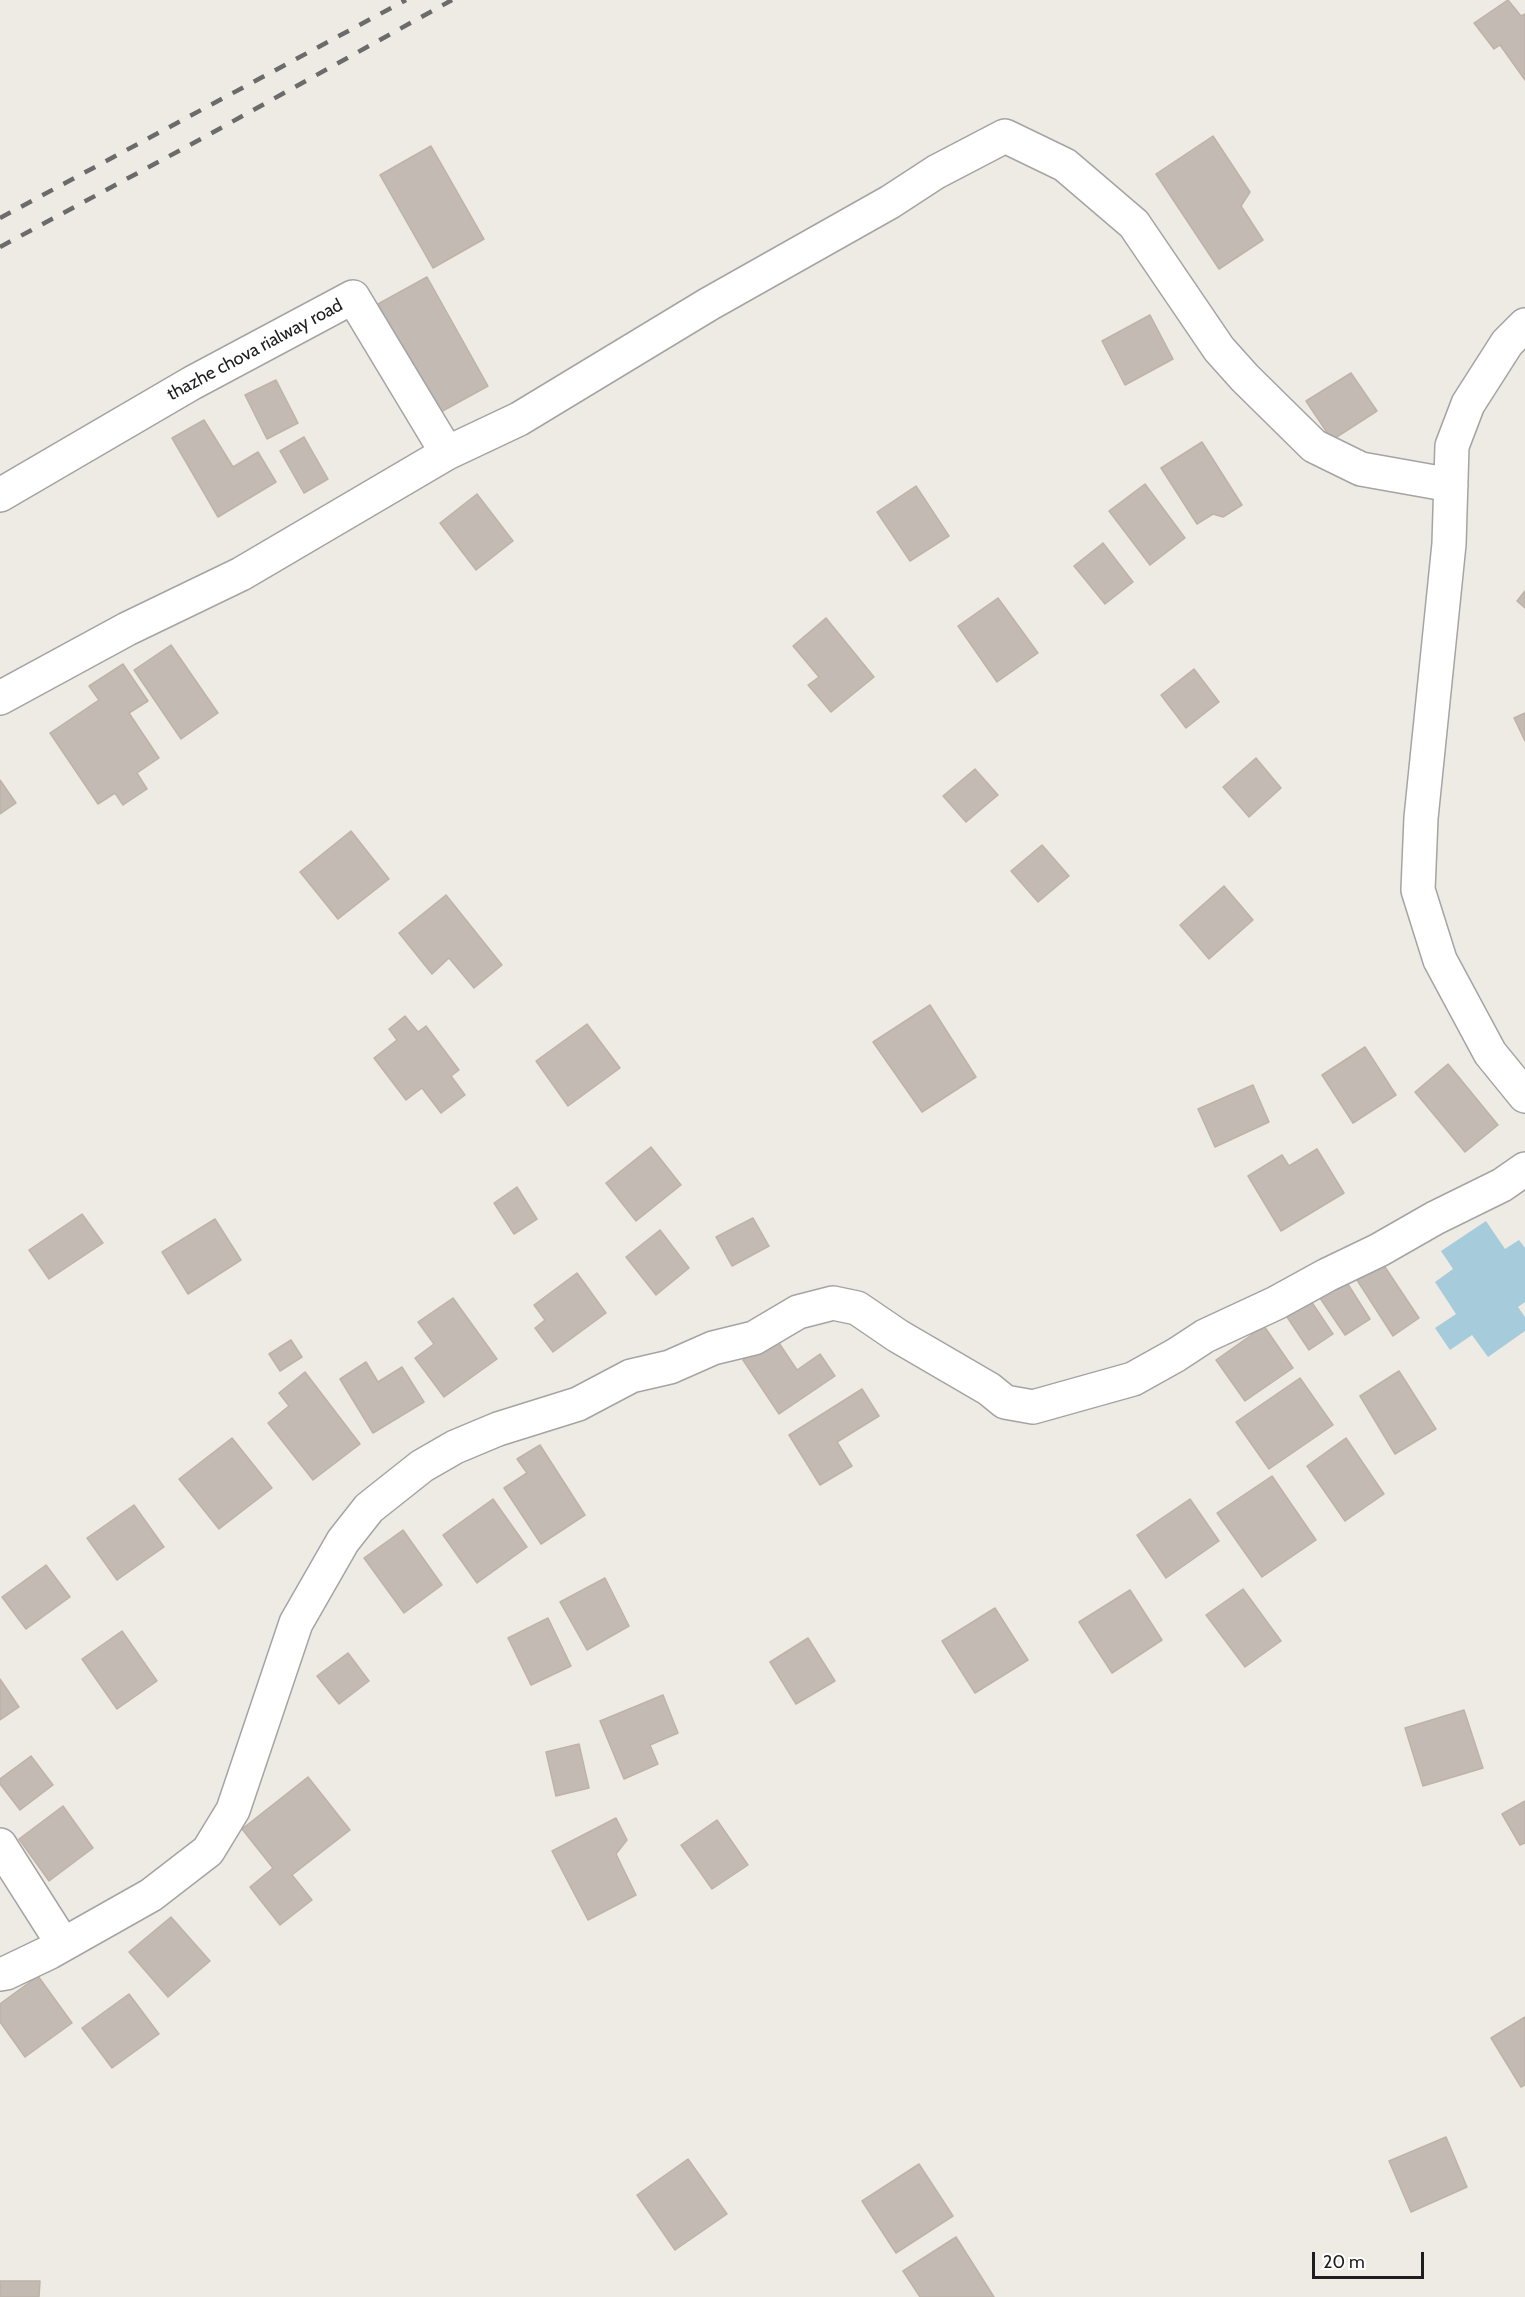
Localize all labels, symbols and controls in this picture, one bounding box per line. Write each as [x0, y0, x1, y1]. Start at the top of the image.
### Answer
street label: thazhe chova rialway road [164, 295, 346, 405]
scale bar [1315, 2240, 1428, 2278]
text: 20 m [1323, 2251, 1365, 2273]

